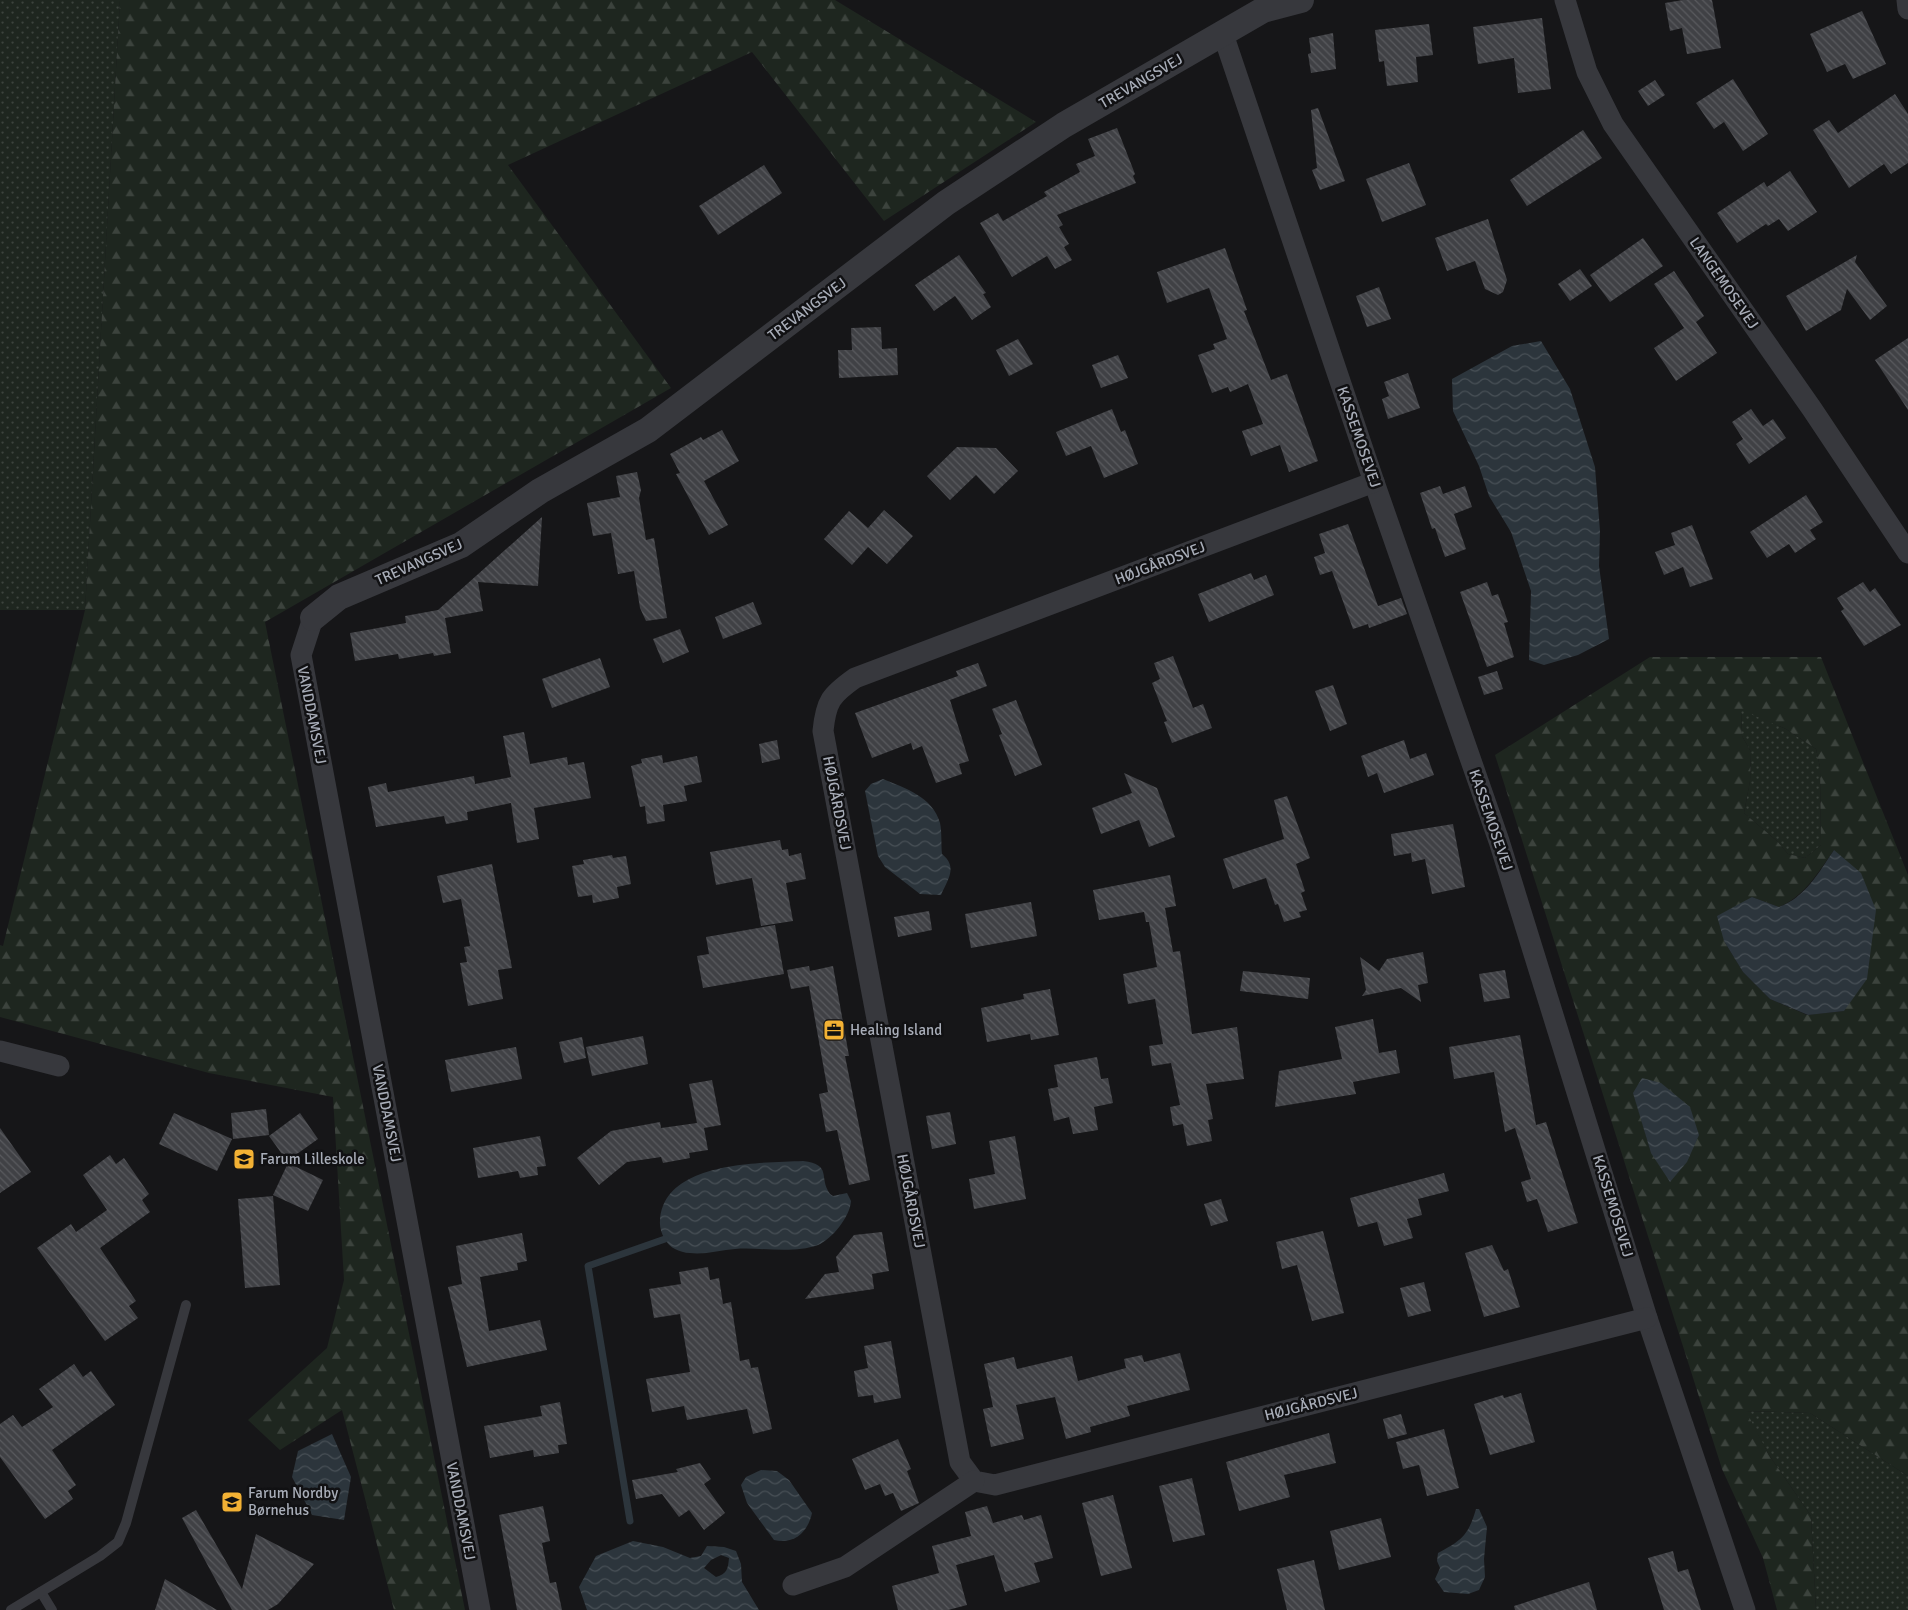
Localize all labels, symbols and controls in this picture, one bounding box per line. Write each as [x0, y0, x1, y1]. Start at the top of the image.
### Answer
street label: TREVANGSVEJ [1096, 50, 1186, 112]
street label: LANGEMOSEVEJ [1686, 234, 1762, 332]
street label: TREVANGSVEJ [764, 274, 850, 344]
street label: KASSEMOSEVEJ [1333, 384, 1385, 490]
street label: TREVANGSVEJ [373, 535, 465, 589]
street label: HØJGÅRDSVEJ [1112, 537, 1208, 589]
street label: VANDDAMSVEJ [294, 664, 330, 766]
street label: HØJGÅRDSVEJ [819, 754, 855, 852]
street label: KASSEMOSEVEJ [1465, 767, 1517, 873]
office icon: Healing Island [822, 1018, 846, 1042]
place label: Healing Island [850, 1021, 942, 1039]
street label: VANDDAMSVEJ [369, 1062, 405, 1164]
school or university icon: Farum Lilleskole [232, 1147, 256, 1171]
place label: Farum Lilleskole [260, 1150, 365, 1168]
street label: HØJGÅRDSVEJ [893, 1152, 929, 1250]
street label: KASSEMOSEVEJ [1589, 1153, 1637, 1259]
street label: HØJGÅRDSVEJ [1263, 1384, 1359, 1424]
street label: VANDDAMSVEJ [443, 1460, 479, 1562]
place label: Farum Nordby Børnehus [248, 1484, 338, 1519]
school or university icon: Farum Nordby Børnehus [220, 1490, 244, 1514]

